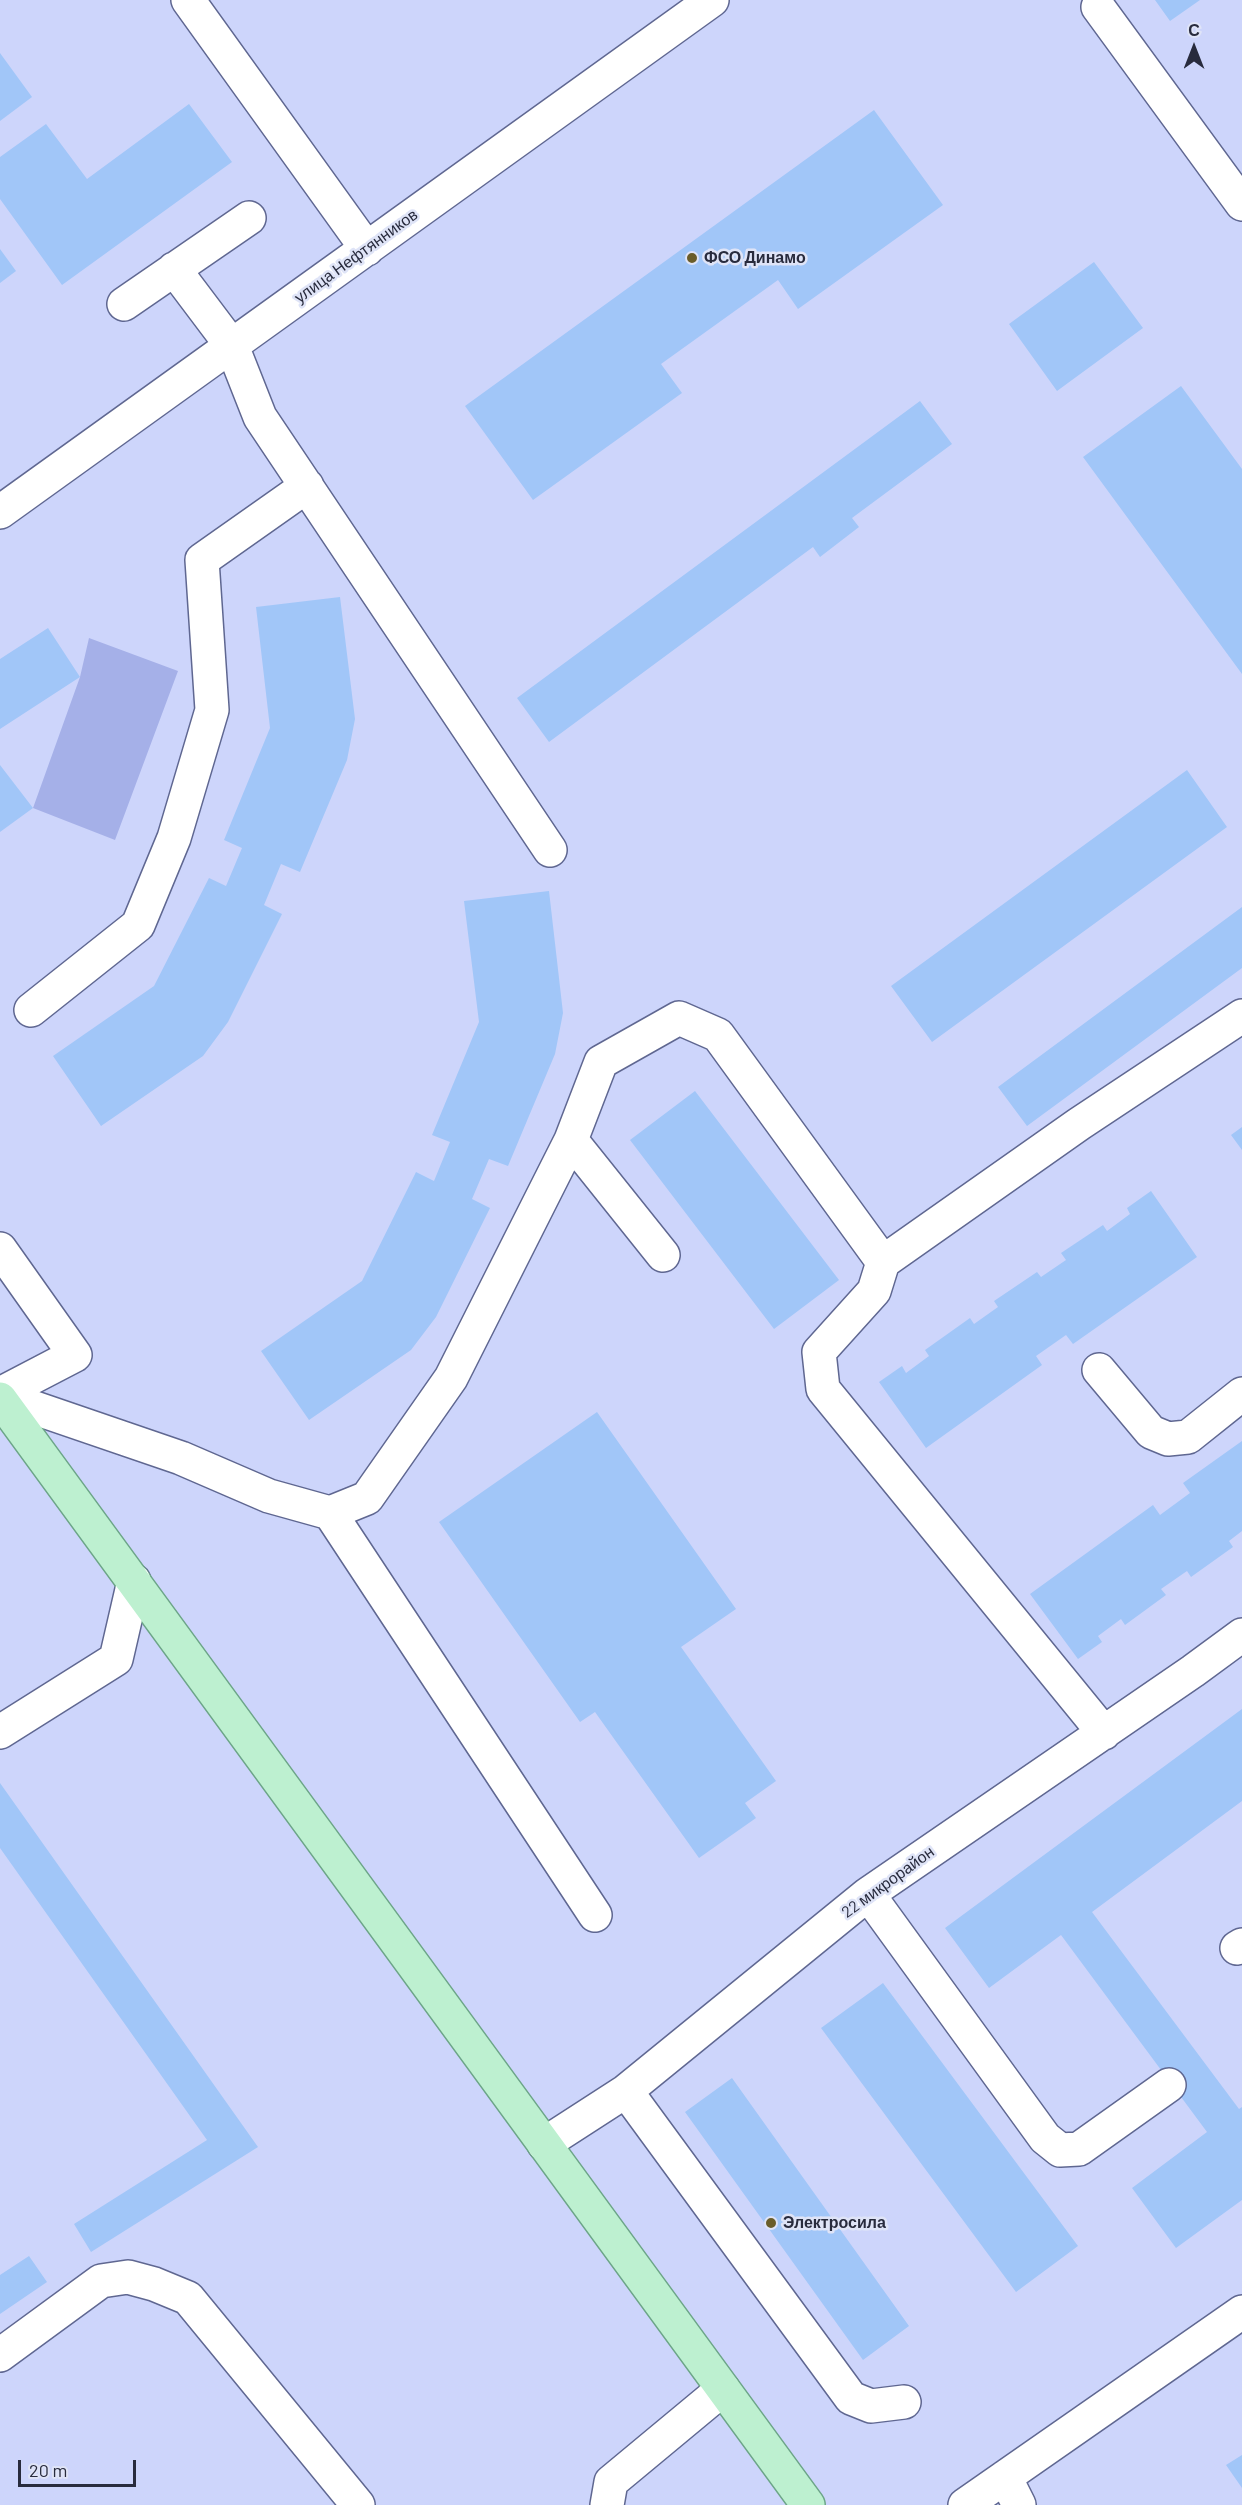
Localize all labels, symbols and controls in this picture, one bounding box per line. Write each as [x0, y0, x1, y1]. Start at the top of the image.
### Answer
north arrow [1164, 18, 1224, 78]
text: С [1188, 20, 1200, 39]
street label: улица Нефтянников [291, 205, 421, 307]
place label: ФСО Динамо [704, 248, 806, 268]
marker: ФСО Динамо [685, 251, 699, 265]
street label: 22 микрорайон [838, 1842, 938, 1922]
place label: Электросила [783, 2213, 886, 2233]
marker: Электросила [764, 2216, 778, 2230]
scale bar [21, 2448, 140, 2486]
text: 20 m [29, 2459, 67, 2481]

